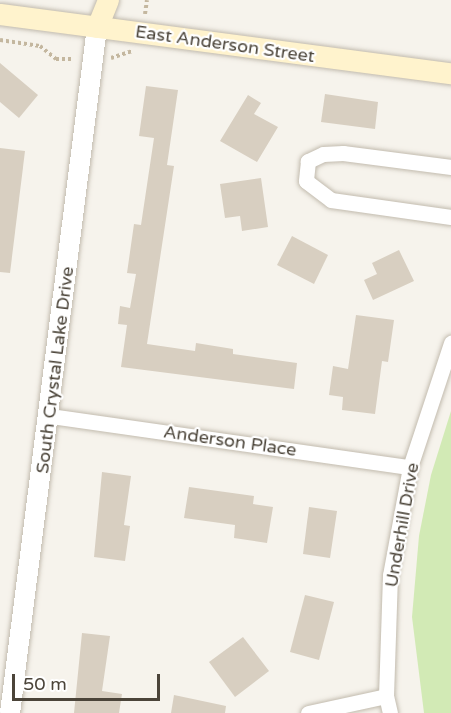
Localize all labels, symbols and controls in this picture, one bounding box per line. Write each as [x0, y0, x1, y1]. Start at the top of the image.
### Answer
street label: East Anderson Street [134, 21, 316, 67]
street label: South Crystal Lake Drive [32, 265, 78, 475]
street label: Anderson Place [162, 421, 298, 461]
street label: Underhill Drive [380, 461, 424, 589]
scale bar [15, 662, 164, 700]
text: 50 m [23, 673, 67, 695]

